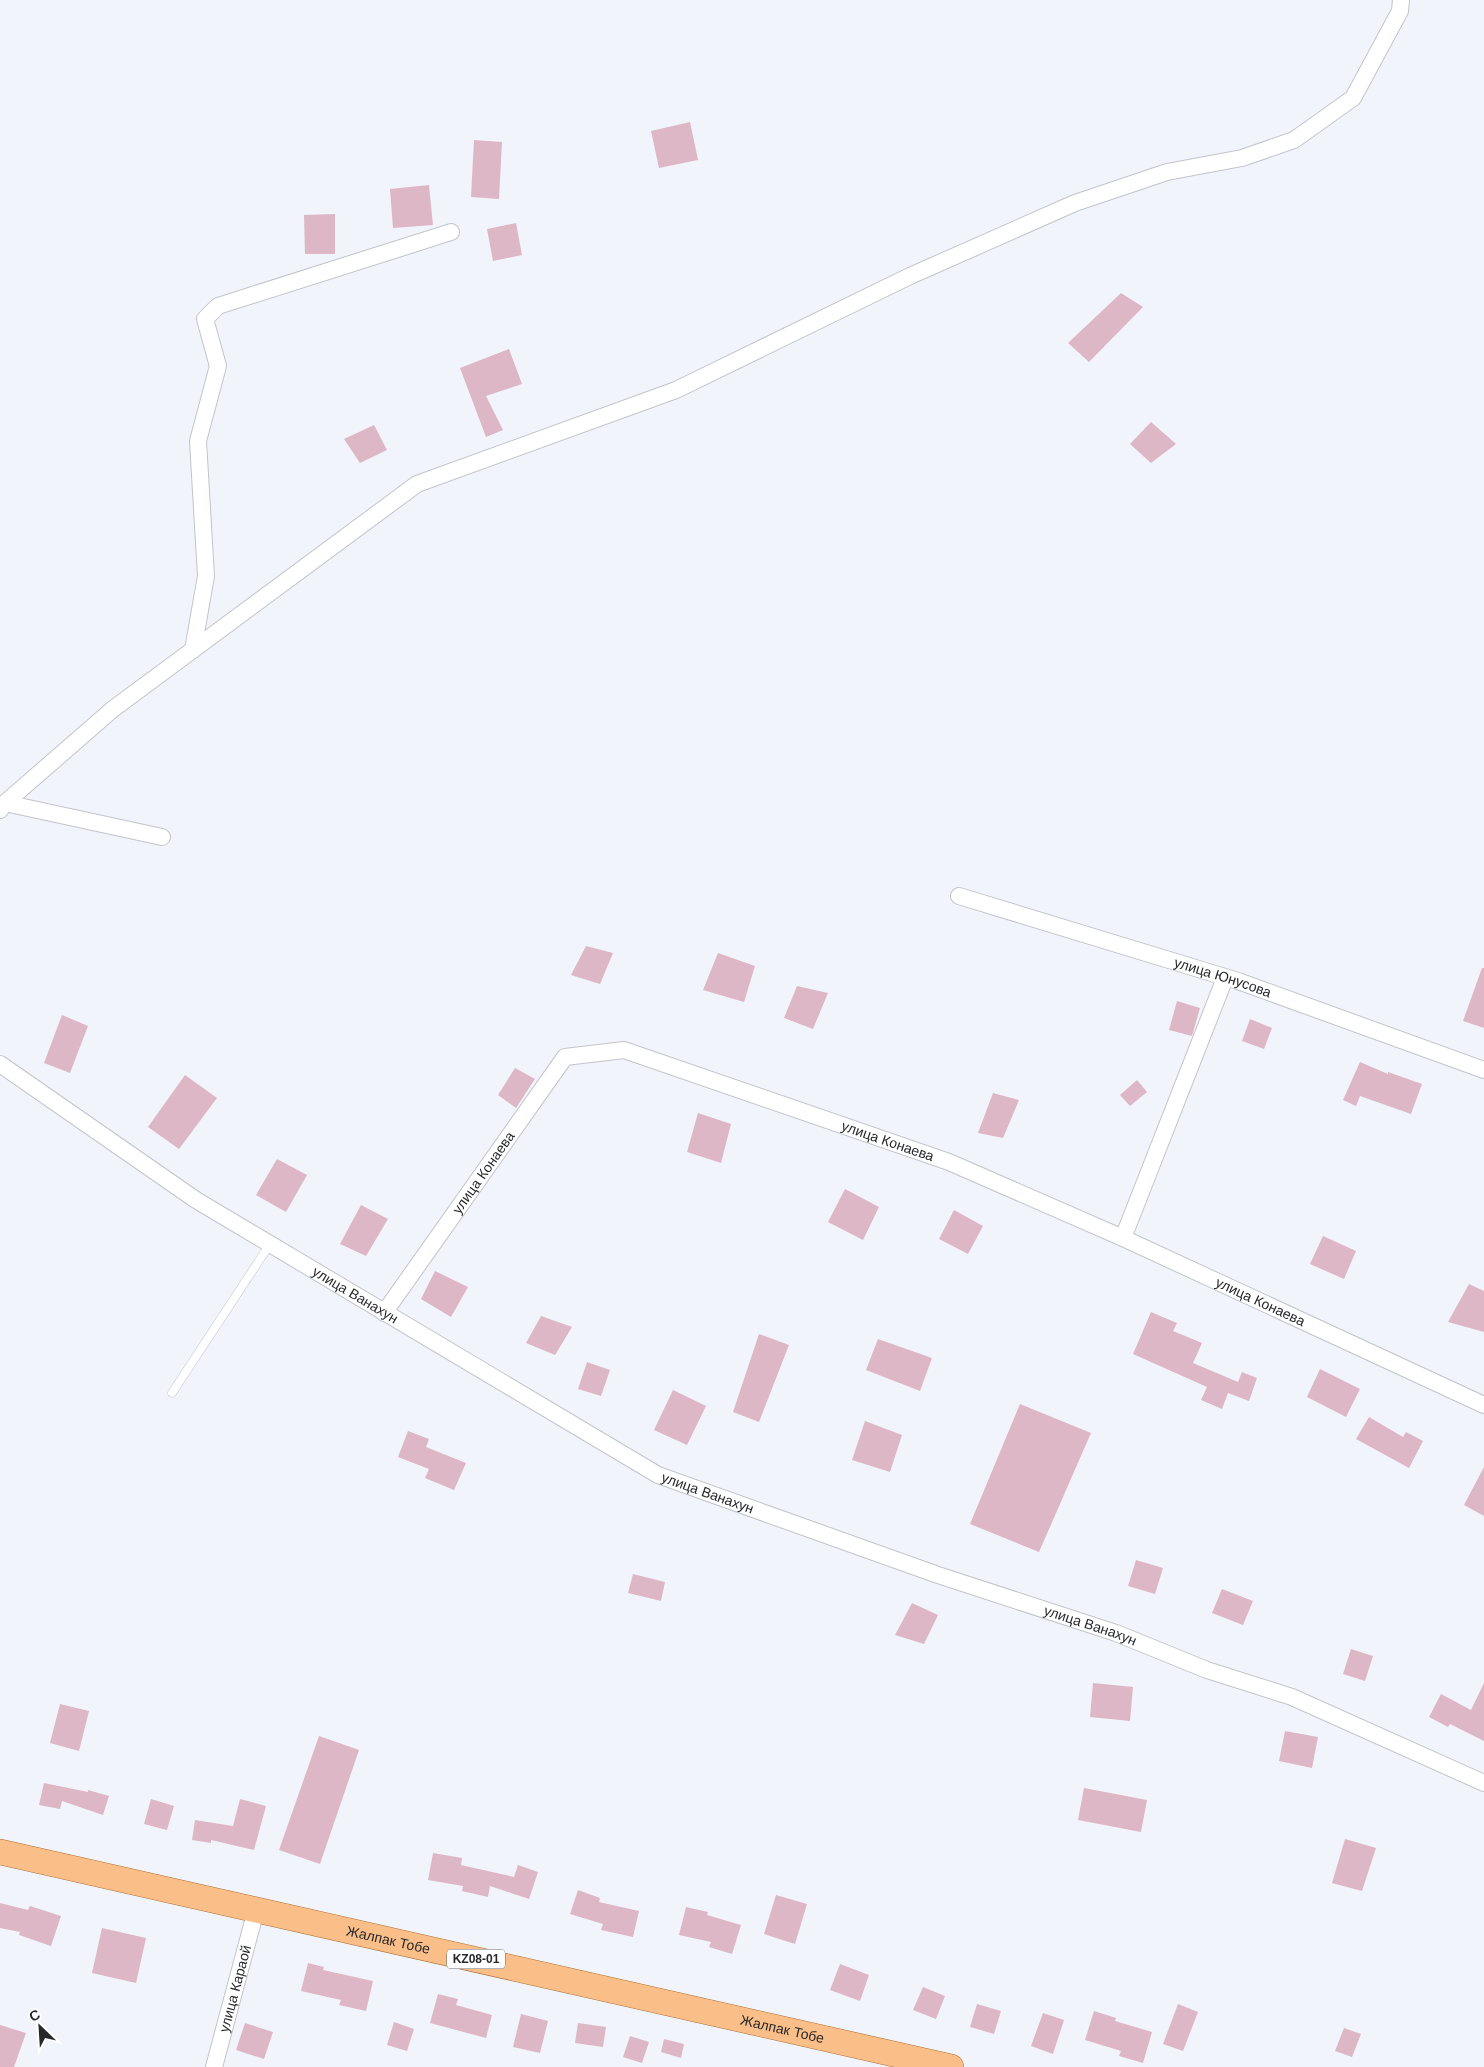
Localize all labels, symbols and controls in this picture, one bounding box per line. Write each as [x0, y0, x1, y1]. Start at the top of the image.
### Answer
street label: улица Юнусова [1172, 954, 1274, 1000]
street label: улица Конаева [839, 1118, 936, 1164]
street label: улица Конаева [449, 1128, 518, 1217]
street label: улица Ванахун [310, 1263, 401, 1326]
street label: улица Конаева [1213, 1274, 1308, 1329]
street label: улица Ванахун [659, 1469, 756, 1517]
street label: улица Ванахун [1042, 1602, 1139, 1649]
street label: Жалпак Тобе [345, 1923, 432, 1957]
street label: улица Караой [216, 1943, 254, 2034]
road number: KZ08-01 [447, 1950, 505, 1968]
north arrow [15, 2002, 65, 2052]
text: С [27, 2006, 42, 2025]
street label: Жалпак Тобе [739, 2012, 826, 2046]

